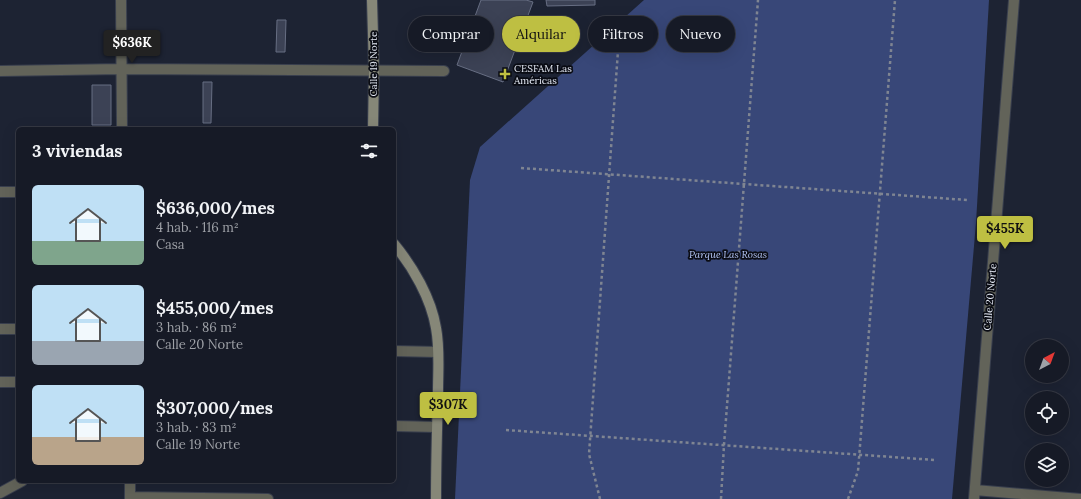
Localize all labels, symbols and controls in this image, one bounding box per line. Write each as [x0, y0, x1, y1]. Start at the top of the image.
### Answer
chip: Comprar [408, 16, 494, 52]
chip: Alquilar [502, 16, 580, 52]
chip: Filtros [588, 16, 658, 52]
chip: Nuevo [666, 16, 735, 52]
pin: $636K [104, 30, 160, 64]
street label: Calle 19 Norte [367, 31, 380, 96]
text: $636K [112, 34, 152, 51]
place label: CESFAM Las Américas [513, 62, 572, 87]
marker: CESFAM Las Américas [499, 68, 511, 80]
text: 3 viviendas [32, 140, 123, 162]
icon: filters [358, 140, 380, 162]
text: $636,000/mes [156, 197, 275, 219]
icon: home [64, 201, 112, 249]
pin: $455K [977, 216, 1033, 250]
text: 4 hab. · 116 m² [156, 219, 239, 236]
text: $455K [986, 220, 1024, 237]
text: Casa [156, 236, 185, 253]
park label: Parque Las Rosas [689, 248, 767, 261]
street label: Calle 20 Norte [981, 263, 999, 331]
text: $455,000/mes [156, 297, 273, 319]
icon: home [64, 301, 112, 349]
text: 3 hab. · 86 m² [156, 319, 237, 336]
text: Calle 20 Norte [156, 336, 243, 353]
north arrow [1025, 339, 1069, 383]
map controls [1025, 339, 1069, 487]
button: locate [1025, 391, 1069, 435]
pin: $307K [420, 392, 476, 426]
text: $307K [429, 396, 467, 413]
text: $307,000/mes [156, 397, 273, 419]
icon: home [64, 401, 112, 449]
text: 3 hab. · 83 m² [156, 419, 237, 436]
text: Calle 19 Norte [156, 436, 240, 453]
button: layers [1025, 443, 1069, 487]

